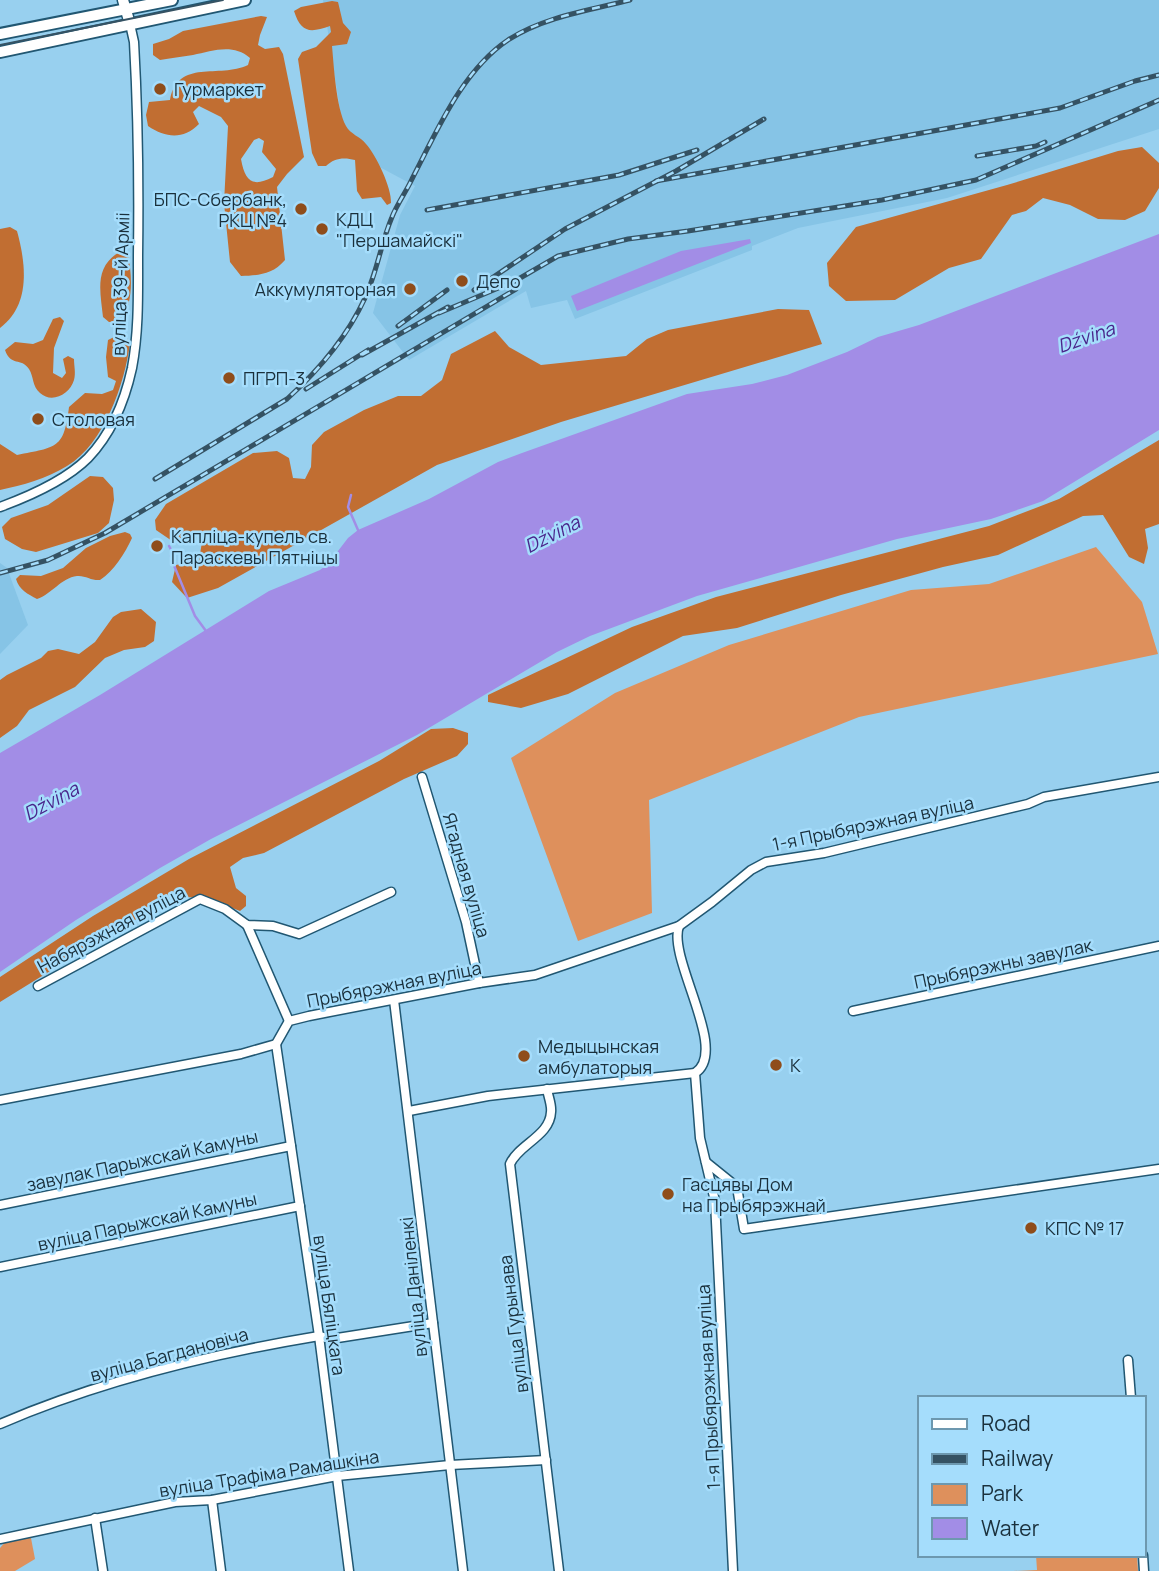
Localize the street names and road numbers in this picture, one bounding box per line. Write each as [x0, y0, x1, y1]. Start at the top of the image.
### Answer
street label: вуліца 39-й Арміі [106, 212, 134, 356]
street label: 1-я Прыбярэжная вуліца [770, 790, 976, 856]
street label: Ягадная вуліца [438, 810, 496, 940]
street label: Набярэжная вуліца [33, 880, 189, 978]
street label: Прыбярэжны завулак [911, 932, 1096, 994]
street label: Прыбярэжная вуліца [305, 955, 483, 1013]
street label: завулак Парыжскай Камуны [24, 1124, 260, 1196]
street label: вуліца Парыжскай Камуны [35, 1186, 259, 1256]
street label: вуліца Даніленкі [394, 1216, 432, 1358]
street label: вуліца Бяліцкага [308, 1233, 352, 1377]
street label: вуліца Гурынава [493, 1254, 533, 1394]
street label: 1-я Прыбярэжная вуліца [691, 1284, 725, 1490]
street label: вуліца Багдановіча [87, 1321, 251, 1387]
street label: вуліца Трафіма Рамашкіна [157, 1444, 381, 1502]

